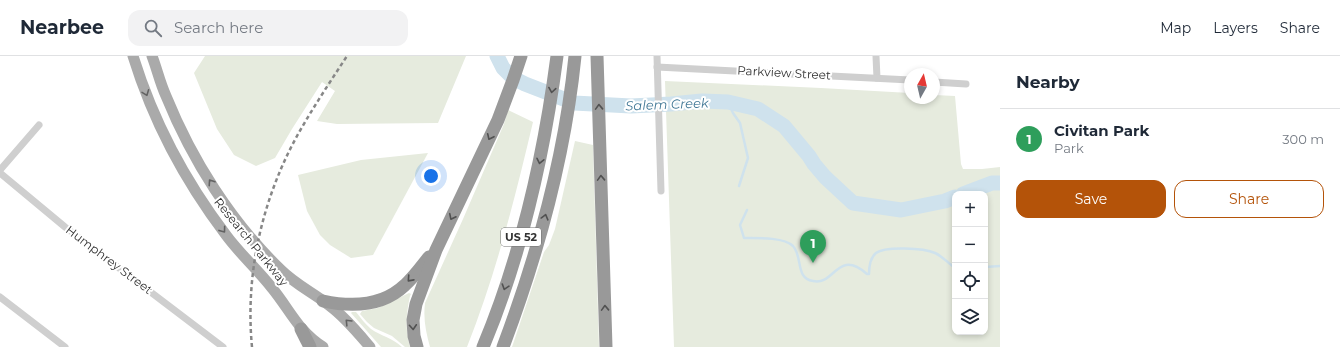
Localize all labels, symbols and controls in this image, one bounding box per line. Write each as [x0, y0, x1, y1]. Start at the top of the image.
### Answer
search box [128, 10, 408, 46]
text: Nearbee [20, 16, 104, 39]
icon: search [142, 17, 164, 39]
text: Search here [174, 18, 263, 37]
text: Map [1160, 19, 1191, 37]
text: Layers [1213, 19, 1258, 37]
text: Share [1280, 19, 1320, 37]
street label: Parkview Street [737, 63, 831, 82]
north arrow [904, 68, 940, 104]
text: Nearby [1016, 72, 1080, 92]
one-way arrow [548, 87, 557, 93]
one-way arrow [141, 89, 149, 96]
water label: Salem Creek [625, 95, 710, 113]
one-way arrow [595, 104, 603, 110]
text: Civitan Park [1054, 121, 1149, 140]
text: 1 [1026, 131, 1032, 147]
text: 300 m [1282, 131, 1324, 147]
one-way arrow [487, 133, 495, 141]
text: Park [1054, 140, 1084, 156]
one-way arrow [536, 158, 544, 165]
your location [421, 166, 441, 186]
one-way arrow [597, 175, 605, 181]
one-way arrow [208, 179, 216, 186]
button: Save [1016, 180, 1166, 218]
button: Share [1174, 180, 1324, 218]
map controls [952, 191, 988, 335]
button: + [952, 191, 988, 227]
street label: Research Parkway [211, 195, 292, 289]
one-way arrow [449, 212, 456, 220]
one-way arrow [540, 214, 549, 221]
street label: Humphrey Street [63, 222, 156, 297]
one-way arrow [218, 226, 225, 233]
button: − [952, 227, 988, 263]
road number: US 52 [501, 228, 541, 246]
pin: 1 [800, 230, 826, 263]
button: locate [952, 263, 988, 299]
one-way arrow [408, 275, 415, 282]
one-way arrow [501, 283, 510, 290]
button: layers [952, 299, 988, 335]
one-way arrow [601, 305, 609, 311]
one-way arrow [345, 319, 353, 327]
one-way arrow [409, 324, 418, 330]

